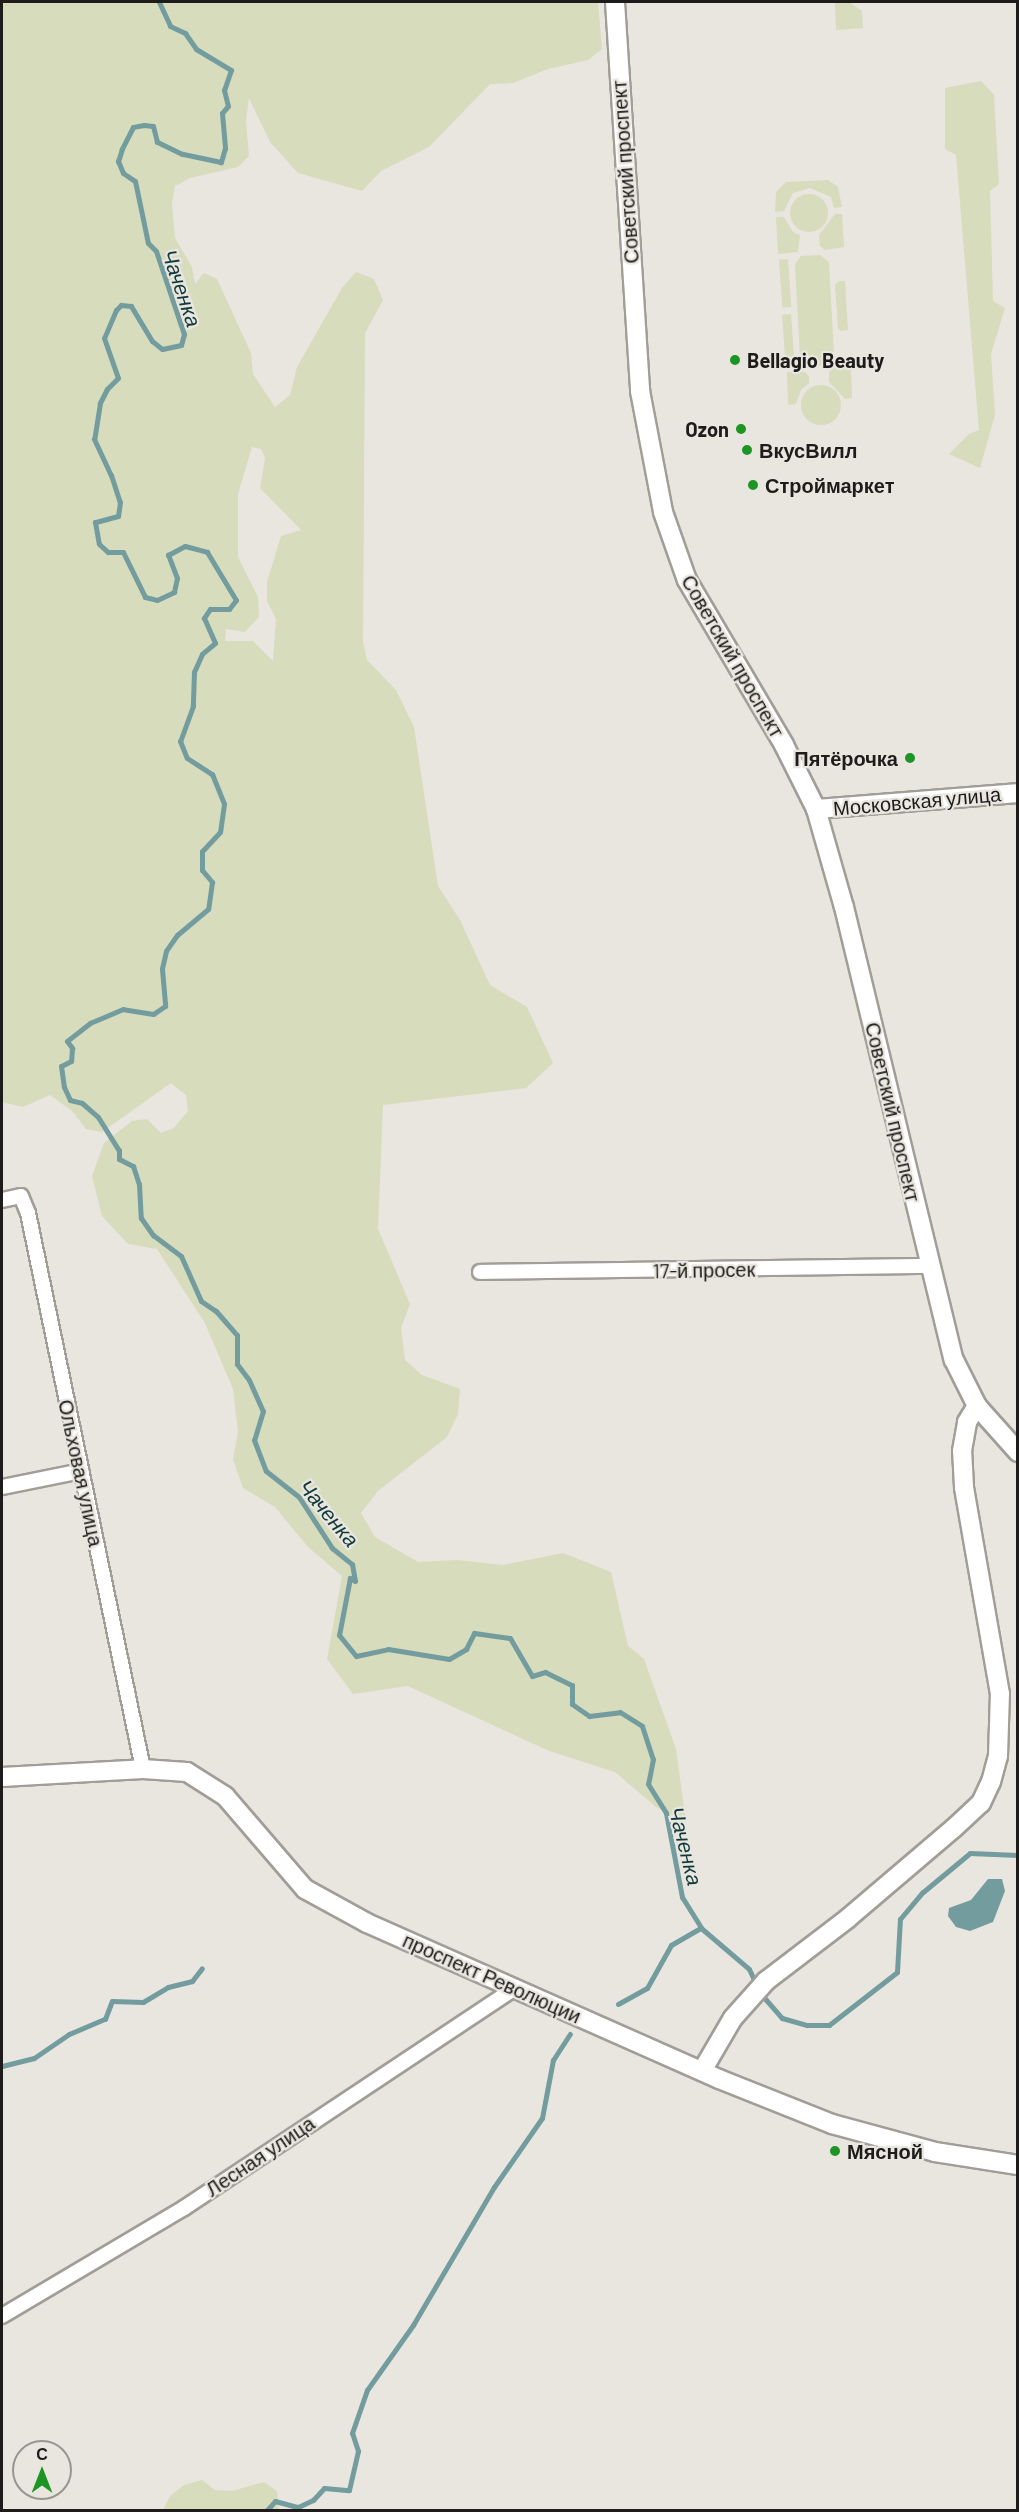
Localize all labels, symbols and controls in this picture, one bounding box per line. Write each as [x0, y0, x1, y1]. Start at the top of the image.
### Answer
street label: Советский проспект [607, 80, 643, 264]
water label: Чаченка [157, 246, 207, 330]
place label: Bellagio Beauty [747, 348, 884, 372]
marker: Bellagio Beauty [728, 353, 742, 367]
place label: Ozon [685, 417, 729, 441]
marker: Ozon [734, 422, 748, 436]
place label: ВкусВилл [759, 438, 857, 462]
marker: ВкусВилл [740, 443, 754, 457]
place label: Строймаркет [765, 473, 895, 497]
marker: Строймаркет [746, 478, 760, 492]
street label: Советский проспект [677, 570, 789, 742]
place label: Пятёрочка [794, 746, 898, 770]
marker: Пятёрочка [903, 751, 917, 765]
street label: Московская улица [832, 782, 1002, 820]
street label: Советский проспект [861, 1020, 925, 1204]
street label: 17-й просек [653, 1257, 755, 1283]
street label: Ольховая улица [54, 1397, 108, 1549]
water label: Чаченка [294, 1474, 364, 1552]
water label: Чаченка [664, 1804, 708, 1888]
street label: проспект Революции [399, 1928, 585, 2028]
street label: Лесная улица [201, 2111, 319, 2201]
place label: Мясной [847, 2139, 923, 2163]
marker: Мясной [828, 2144, 842, 2158]
north arrow [12, 2440, 72, 2500]
text: С [36, 2444, 48, 2463]

